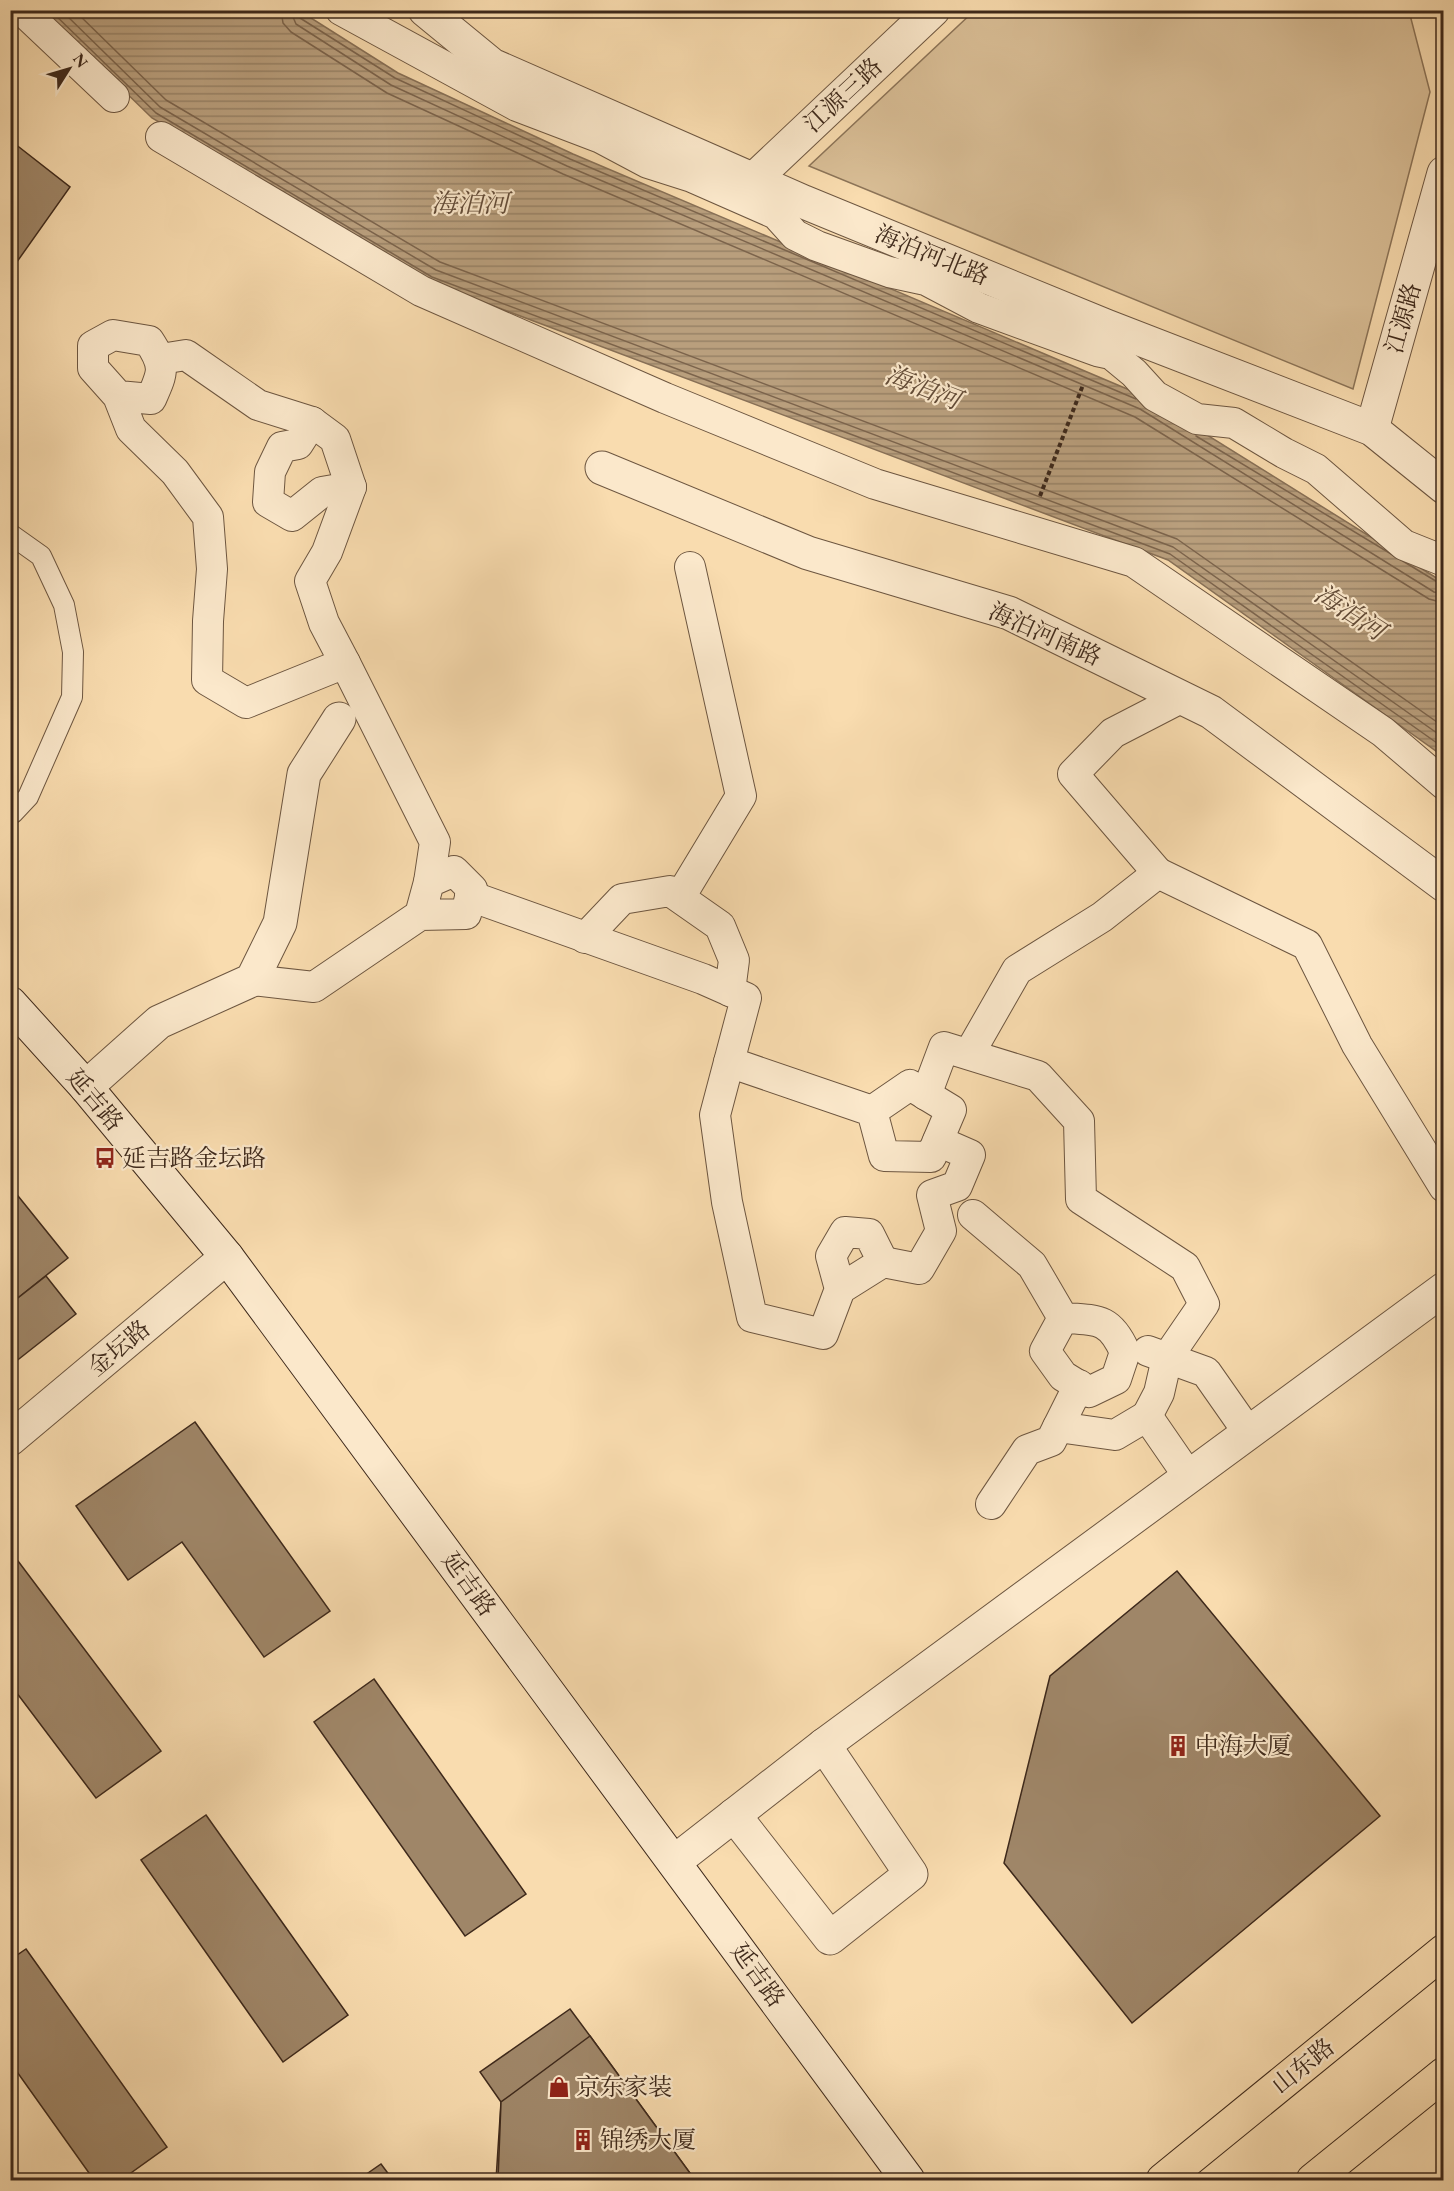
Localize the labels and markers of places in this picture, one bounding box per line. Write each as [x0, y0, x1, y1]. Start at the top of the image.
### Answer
place label: 延吉路金坛路 [122, 1142, 266, 1173]
bus stop icon: 延吉路金坛路 [93, 1146, 117, 1170]
place label: 中海大厦 [1195, 1730, 1291, 1761]
building icon: 中海大厦 [1166, 1734, 1190, 1758]
place label: 京东家装 [576, 2071, 672, 2102]
shop icon: 京东家装 [547, 2075, 571, 2099]
place label: 锦绣大厦 [600, 2124, 696, 2155]
building icon: 锦绣大厦 [571, 2128, 595, 2152]

